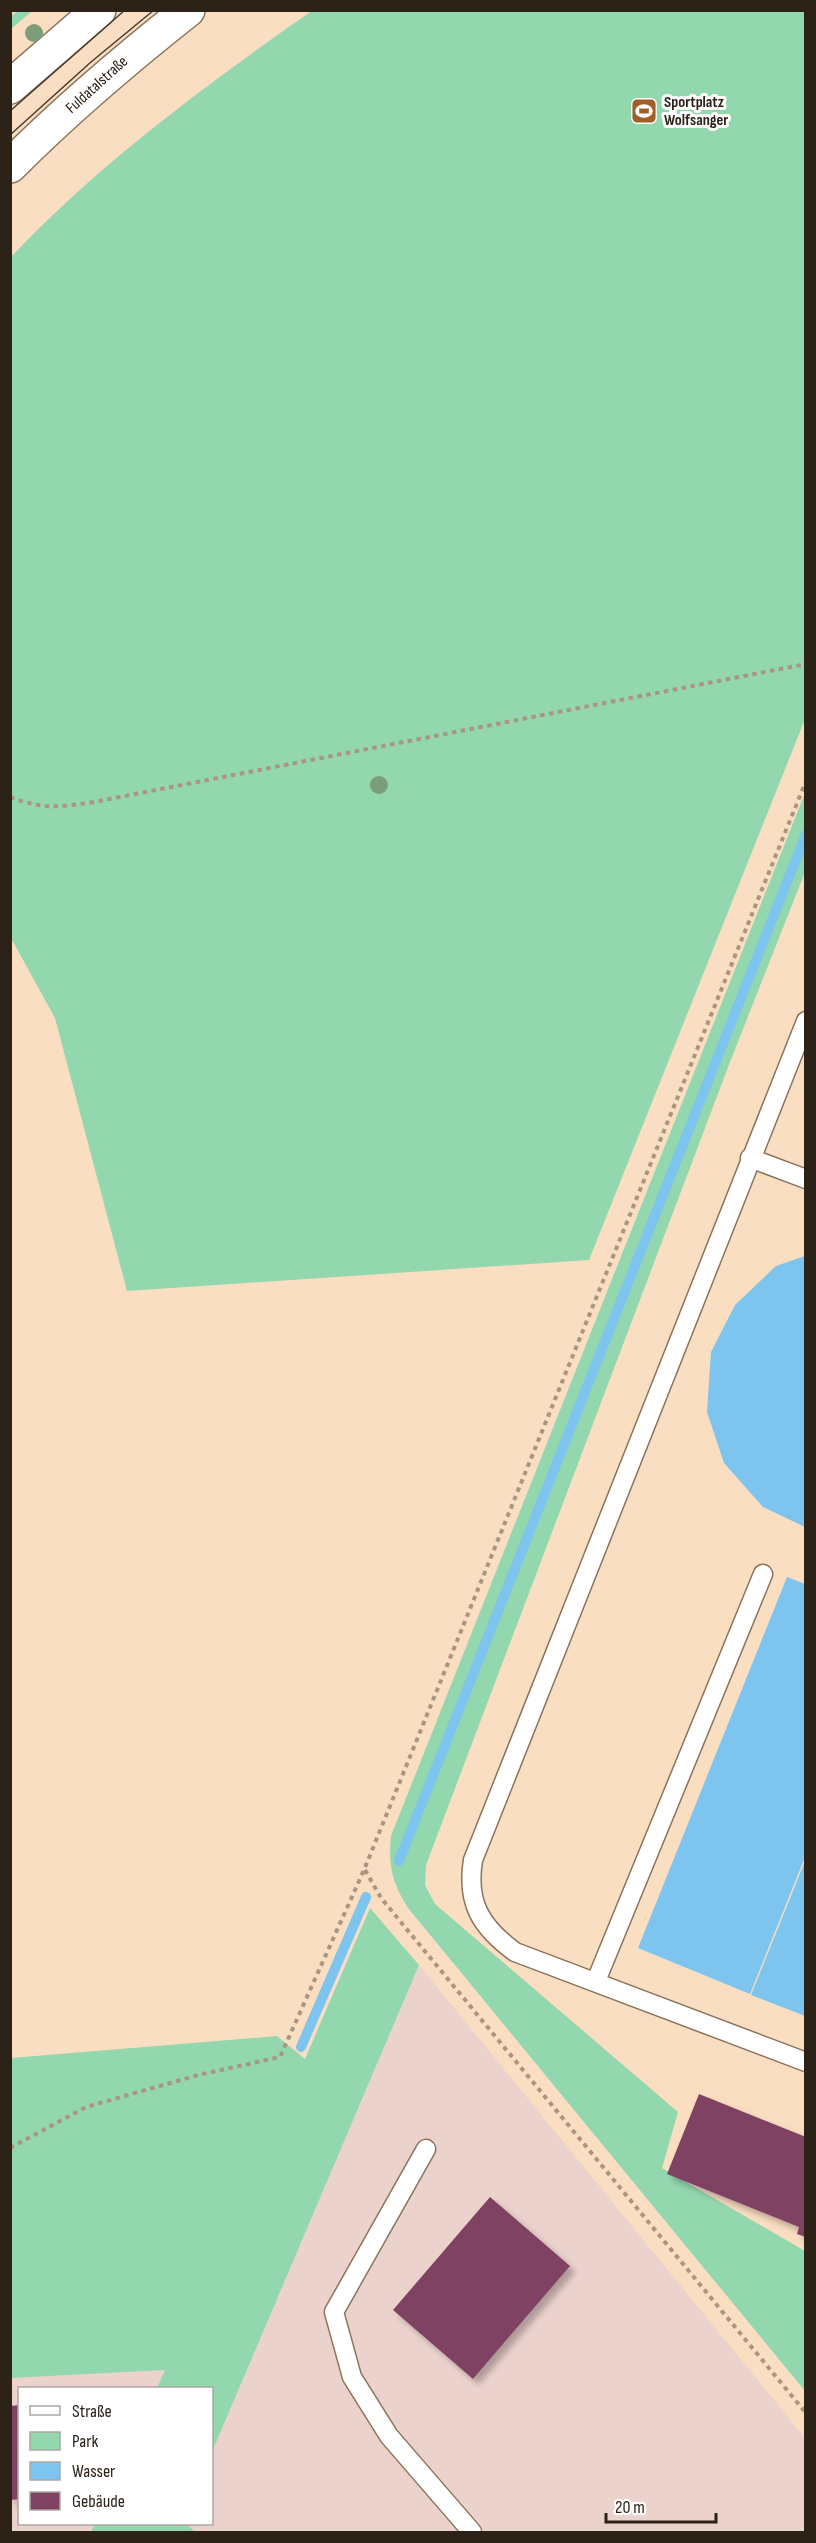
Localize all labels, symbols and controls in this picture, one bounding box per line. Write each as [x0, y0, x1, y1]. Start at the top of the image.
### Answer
street label: Fuldatalstraße [62, 52, 132, 118]
place label: Sportplatz Wolfsanger [664, 93, 728, 130]
sports icon: Sportplatz Wolfsanger [629, 96, 659, 126]
legend [18, 2387, 213, 2525]
text: Straße [72, 2401, 112, 2422]
text: Park [72, 2431, 98, 2452]
text: Wasser [72, 2461, 115, 2482]
scale bar [606, 2486, 716, 2524]
text: Gebäude [72, 2491, 125, 2512]
text: 20 m [615, 2497, 645, 2518]

